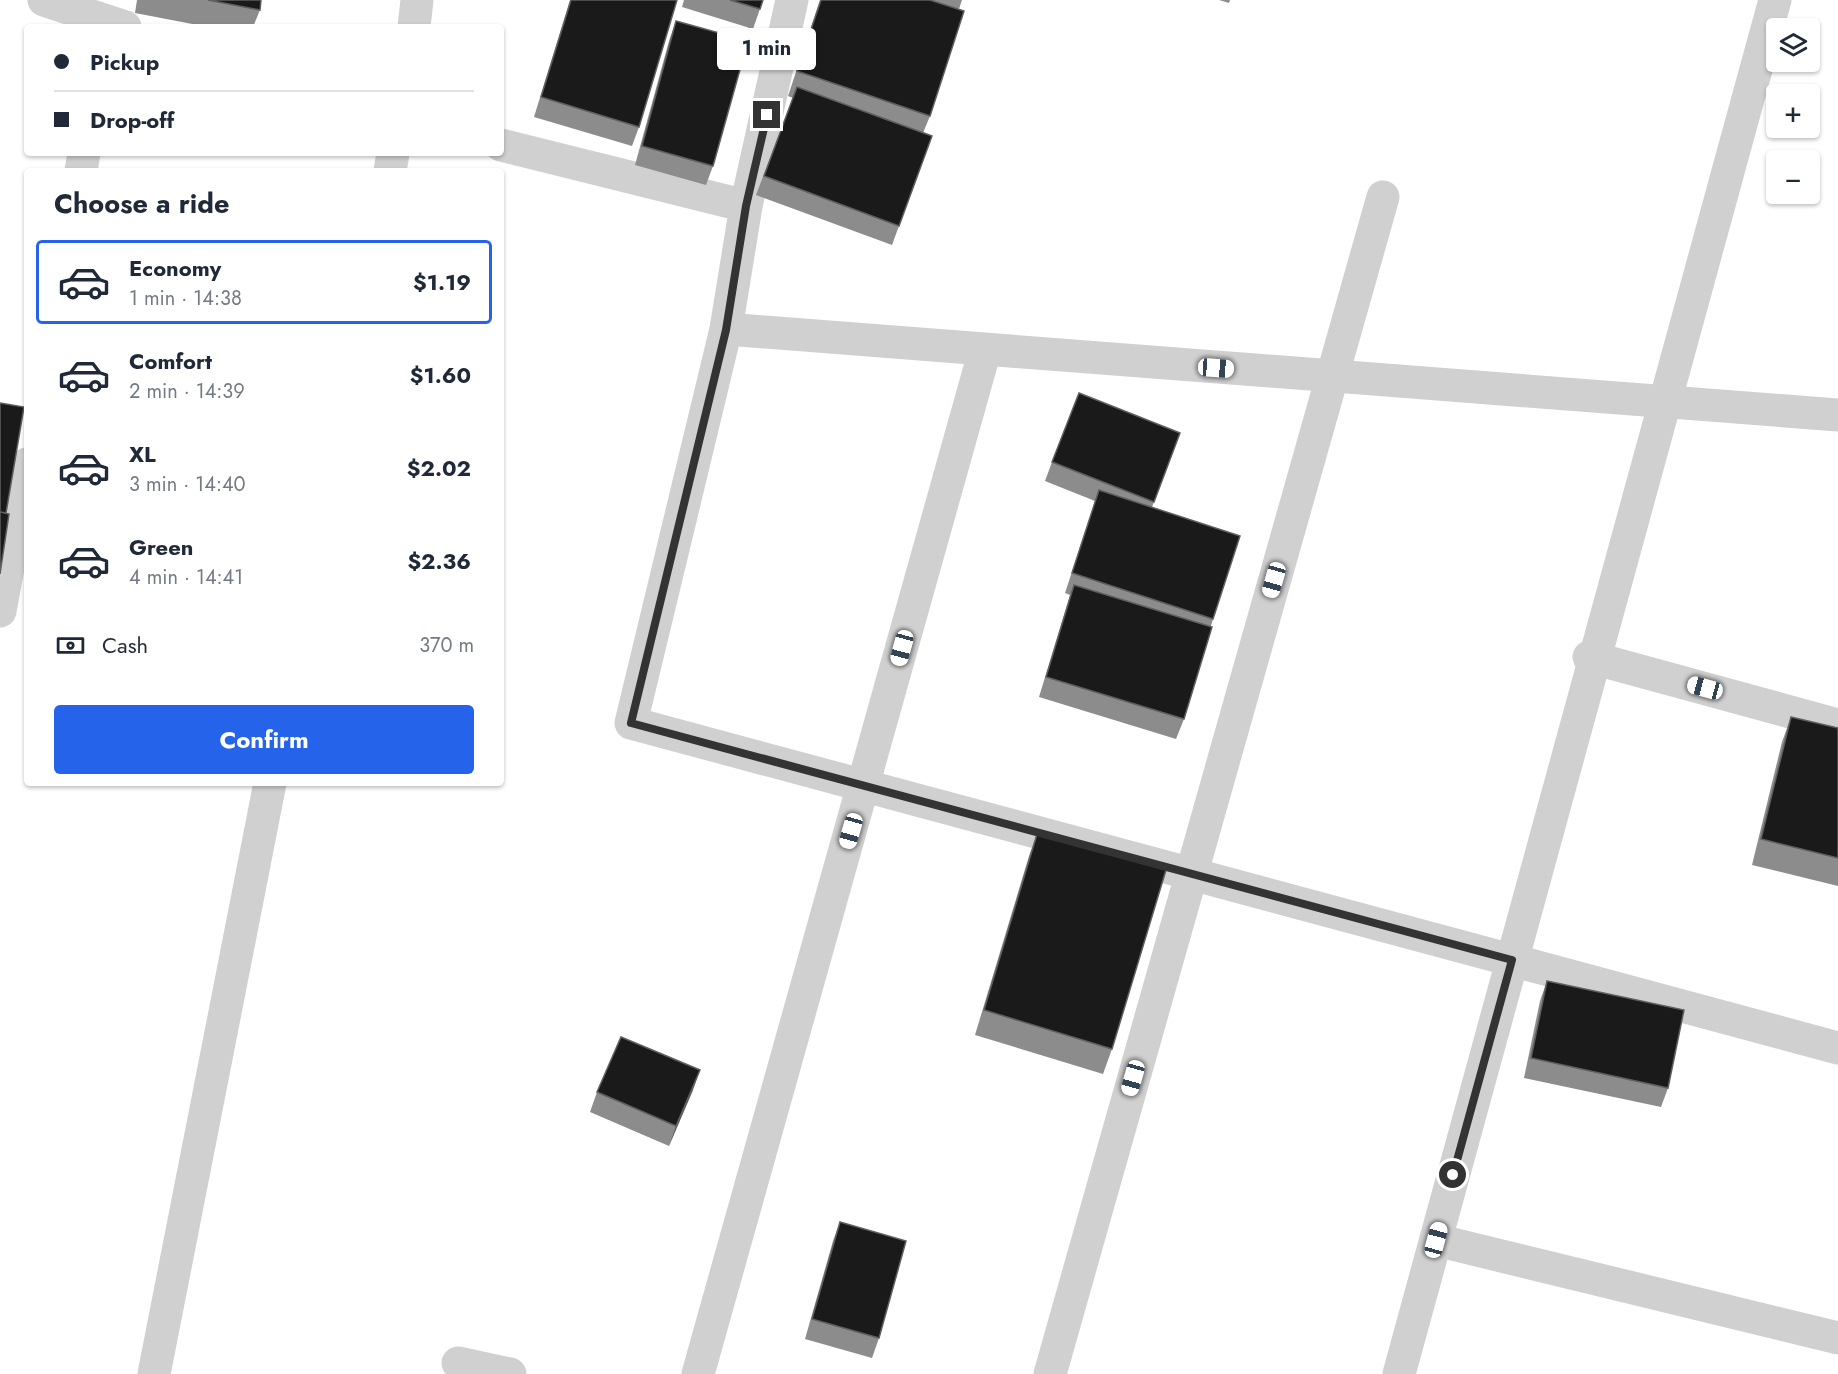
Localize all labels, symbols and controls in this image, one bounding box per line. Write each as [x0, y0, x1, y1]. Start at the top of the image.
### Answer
map controls [1766, 18, 1820, 204]
button: layers [1766, 18, 1820, 72]
callout: 1 min [718, 28, 816, 70]
text: 1 min [742, 34, 791, 63]
text: Pickup [90, 46, 159, 78]
button: + [1766, 84, 1820, 138]
route end [753, 101, 780, 128]
text: Drop-off [90, 104, 174, 136]
button: − [1766, 150, 1820, 204]
text: Choose a ride [54, 184, 229, 223]
text: Economy [129, 252, 221, 284]
icon: car [57, 255, 111, 309]
text: $1.19 [413, 266, 471, 298]
text: 1 min · 14:38 [129, 284, 242, 313]
text: Comfort [129, 345, 212, 377]
icon: car [57, 348, 111, 402]
car [1197, 358, 1235, 378]
text: $1.60 [410, 359, 471, 391]
text: 2 min · 14:39 [129, 377, 245, 406]
text: XL [129, 438, 156, 470]
icon: car [57, 441, 111, 495]
text: $2.02 [407, 452, 471, 484]
text: 3 min · 14:40 [129, 470, 246, 499]
text: Green [129, 531, 193, 563]
icon: car [57, 534, 111, 588]
text: $2.36 [407, 545, 471, 577]
car [1260, 560, 1288, 600]
text: 4 min · 14:41 [129, 563, 243, 592]
car [889, 628, 915, 668]
icon: cash [54, 629, 87, 662]
text: Cash [102, 629, 148, 661]
text: 370 m [419, 631, 474, 660]
car [1685, 675, 1725, 701]
button: Confirm [54, 705, 474, 774]
car [837, 811, 865, 851]
car [1119, 1058, 1147, 1098]
route start [1439, 1161, 1466, 1188]
car [1423, 1220, 1449, 1260]

